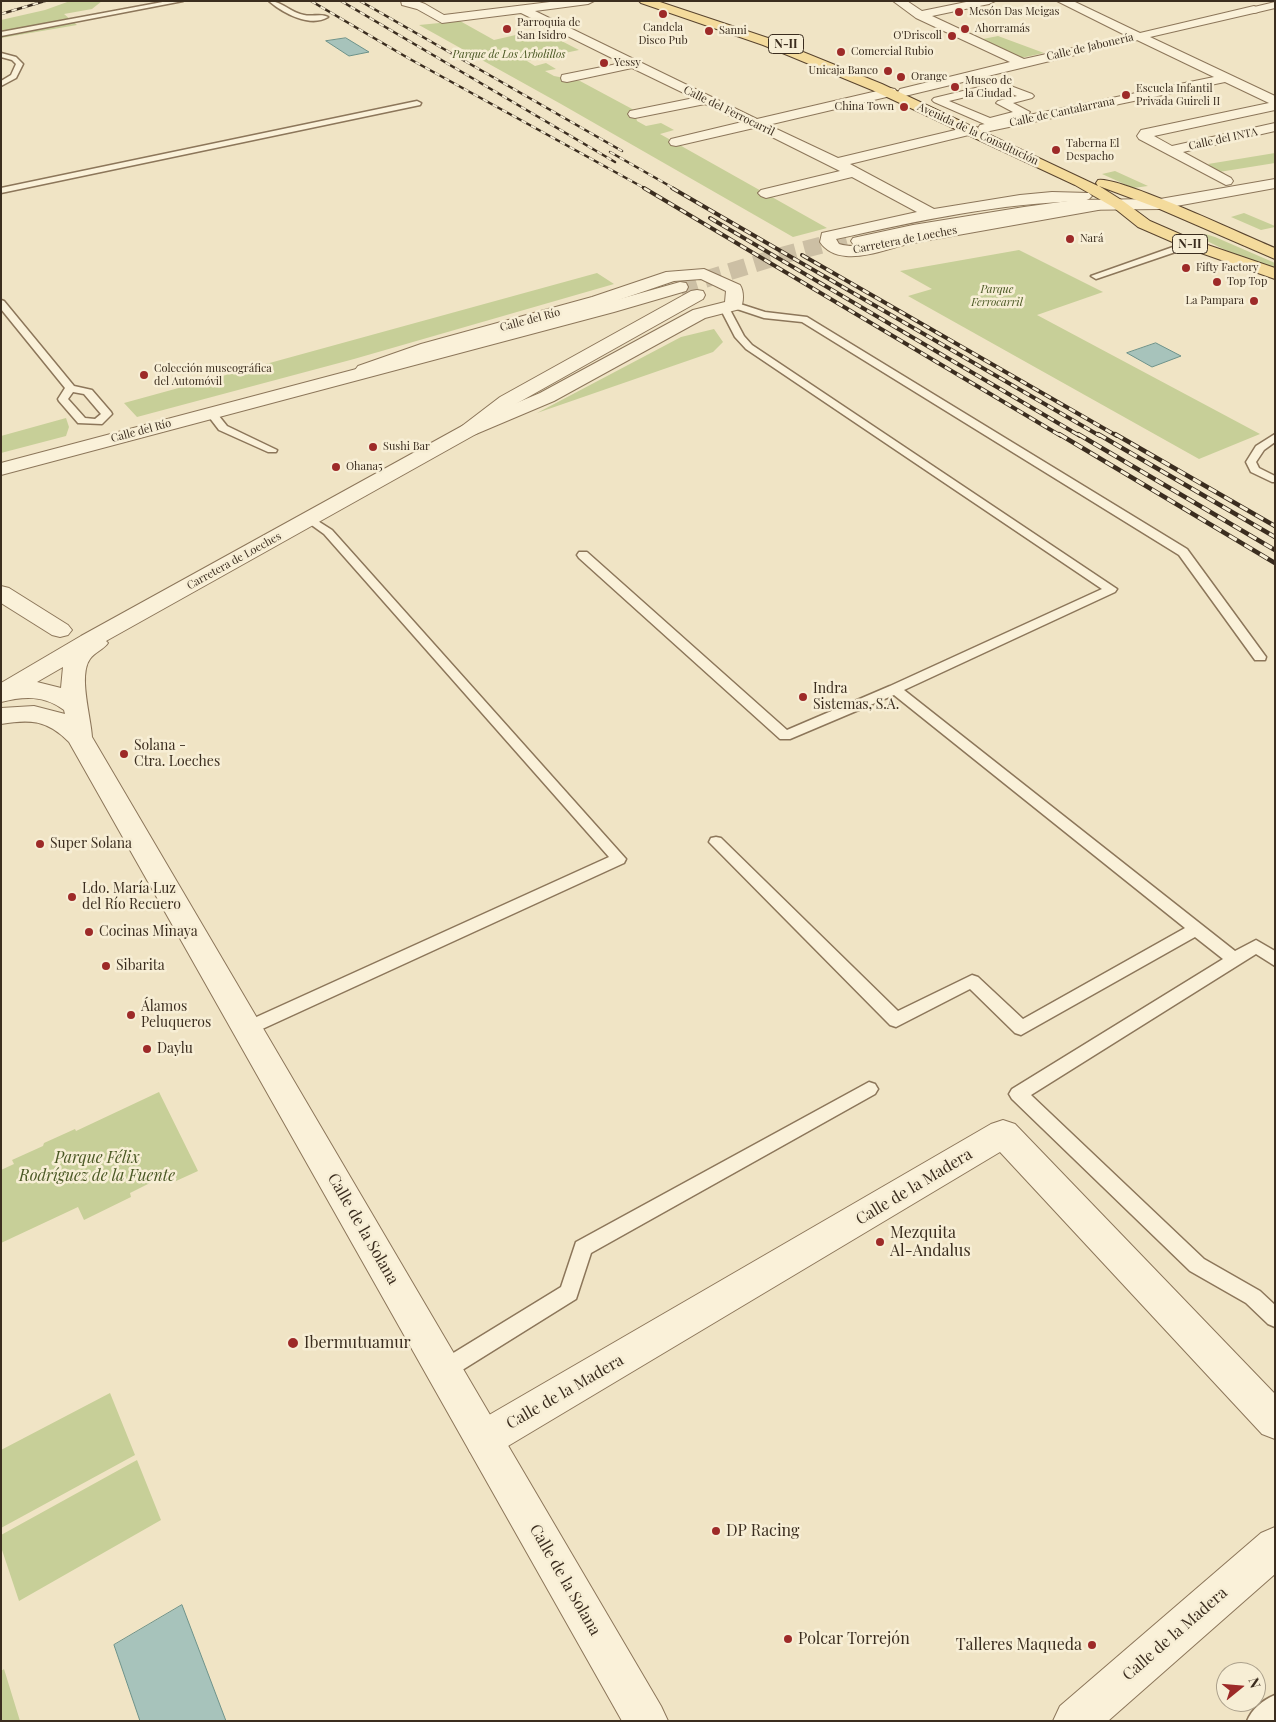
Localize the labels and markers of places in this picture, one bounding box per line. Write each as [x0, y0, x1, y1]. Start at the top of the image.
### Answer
place label: Mesón Das Meigas [969, 5, 1059, 19]
marker: Mesón Das Meigas [953, 6, 965, 18]
marker: Candela Disco Pub [657, 8, 669, 20]
place label: Parroquia de San Isidro [517, 16, 580, 42]
place label: Candela Disco Pub [638, 21, 688, 47]
place label: Ahorramás [975, 22, 1030, 36]
marker: Parroquia de San Isidro [501, 23, 513, 35]
marker: Ahorramás [959, 23, 971, 35]
place label: Sanni [719, 24, 747, 38]
marker: Sanni [703, 25, 715, 37]
place label: O'Driscoll [893, 29, 942, 43]
marker: O'Driscoll [946, 30, 958, 42]
place label: Comercial Rubio [851, 45, 933, 59]
marker: Comercial Rubio [835, 46, 847, 58]
place label: Yessy [614, 56, 641, 70]
marker: Yessy [598, 57, 610, 69]
place label: Unicaja Banco [809, 64, 878, 78]
marker: Unicaja Banco [882, 65, 894, 77]
place label: Orange [911, 70, 947, 84]
marker: Orange [895, 71, 907, 83]
place label: Museo de la Ciudad [965, 74, 1012, 100]
marker: Museo de la Ciudad [949, 81, 961, 93]
place label: Escuela Infantil Privada Guireli II [1136, 82, 1220, 108]
marker: Escuela Infantil Privada Guireli II [1120, 89, 1132, 101]
place label: China Town [835, 100, 894, 114]
marker: China Town [898, 101, 910, 113]
place label: Taberna El Despacho [1066, 137, 1119, 163]
marker: Taberna El Despacho [1050, 144, 1062, 156]
place label: Nará [1080, 232, 1103, 246]
marker: Nará [1064, 233, 1076, 245]
place label: Fifty Factory [1196, 261, 1259, 275]
marker: Fifty Factory [1180, 262, 1192, 274]
place label: Top Top [1227, 275, 1267, 289]
marker: Top Top [1211, 276, 1223, 288]
place label: La Pampara [1185, 294, 1244, 308]
marker: La Pampara [1248, 295, 1260, 307]
place label: Colección museográfica del Automóvil [154, 362, 272, 388]
marker: Colección museográfica del Automóvil [138, 369, 150, 381]
place label: Sushi Bar [383, 440, 430, 454]
marker: Sushi Bar [367, 441, 379, 453]
place label: Ohana5 [346, 460, 383, 474]
marker: Ohana5 [330, 461, 342, 473]
place label: Indra Sistemas, S.A. [813, 681, 899, 714]
marker: Indra Sistemas, S.A. [797, 691, 809, 703]
place label: Solana - Ctra. Loeches [134, 738, 220, 770]
marker: Solana - Ctra. Loeches [118, 748, 130, 760]
place label: Super Solana [50, 836, 132, 852]
marker: Super Solana [34, 838, 46, 850]
place label: Ldo. María Luz del Río Recuero [82, 881, 181, 914]
marker: Ldo. María Luz del Río Recuero [66, 891, 78, 903]
place label: Cocinas Minaya [99, 924, 198, 940]
marker: Cocinas Minaya [83, 926, 95, 938]
place label: Sibarita [116, 958, 165, 974]
marker: Sibarita [100, 960, 112, 972]
place label: Álamos Peluqueros [141, 999, 211, 1032]
marker: Álamos Peluqueros [125, 1009, 137, 1021]
place label: Daylu [157, 1041, 193, 1057]
marker: Daylu [141, 1043, 153, 1055]
place label: Mezquita Al-Andalus [890, 1223, 971, 1261]
marker: Mezquita Al-Andalus [874, 1236, 886, 1248]
place label: Ibermutuamur [304, 1333, 411, 1353]
marker: Ibermutuamur [286, 1336, 300, 1350]
place label: DP Racing [726, 1521, 799, 1541]
marker: DP Racing [710, 1525, 722, 1537]
place label: Polcar Torrejón [798, 1629, 910, 1649]
marker: Polcar Torrejón [782, 1633, 794, 1645]
place label: Talleres Maqueda [956, 1635, 1082, 1655]
marker: Talleres Maqueda [1086, 1639, 1098, 1651]

